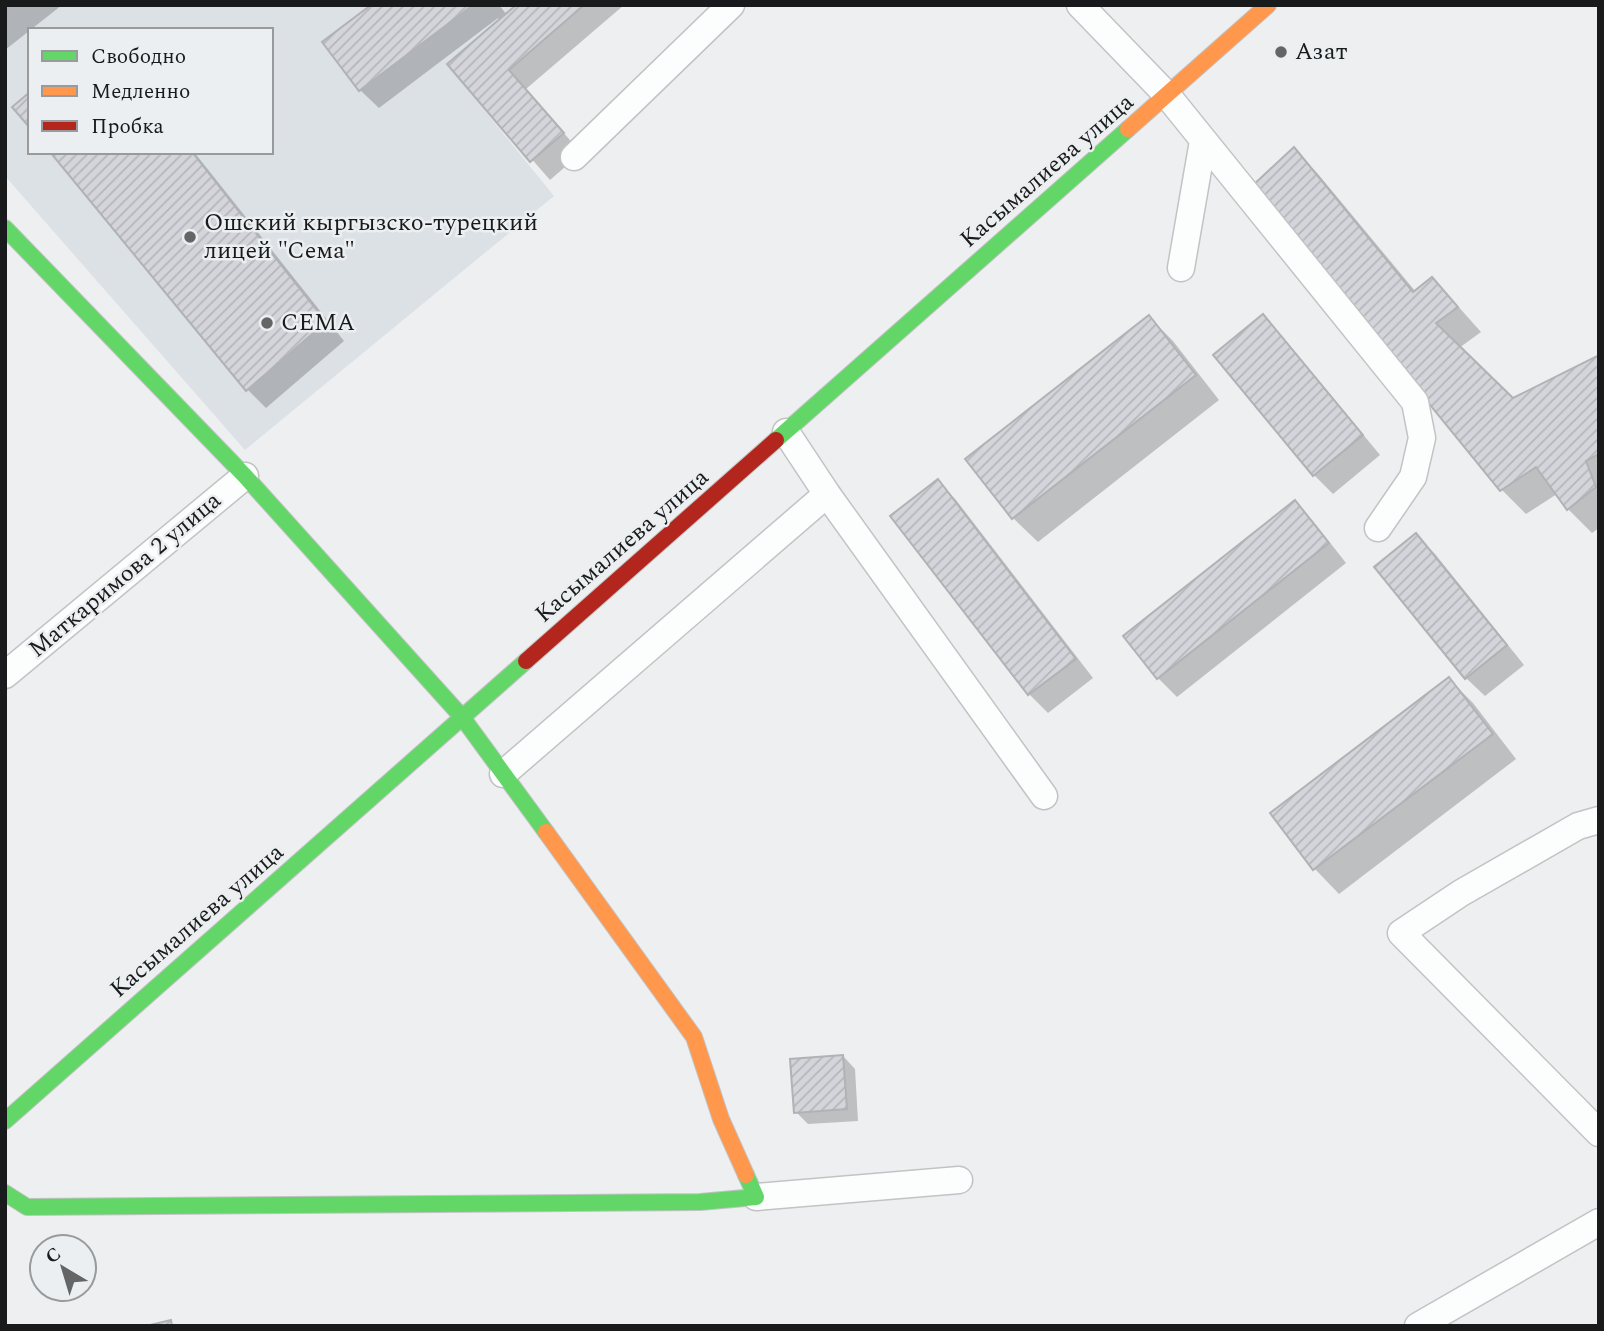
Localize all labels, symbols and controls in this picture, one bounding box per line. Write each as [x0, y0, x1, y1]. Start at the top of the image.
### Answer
legend [28, 28, 273, 154]
place label: Азат [1295, 34, 1348, 70]
text: Свободно [91, 41, 186, 73]
marker: Азат [1273, 44, 1289, 60]
text: Медленно [91, 76, 190, 108]
street label: Касымалиева улица [952, 85, 1142, 257]
text: Пробка [91, 111, 165, 143]
place label: Ошский кыргызско-турецкий лицей "Сема" [204, 205, 538, 269]
marker: Ошский кыргызско-турецкий лицей "Сема" [182, 229, 198, 245]
place label: СЕМА [281, 305, 355, 341]
marker: СЕМА [259, 315, 275, 331]
street label: Касымалиева улица [527, 460, 717, 632]
street label: Маткаримова 2 улица [21, 483, 230, 667]
street label: Касымалиева улица [102, 835, 292, 1007]
north arrow [28, 1233, 98, 1303]
text: С [39, 1240, 68, 1271]

